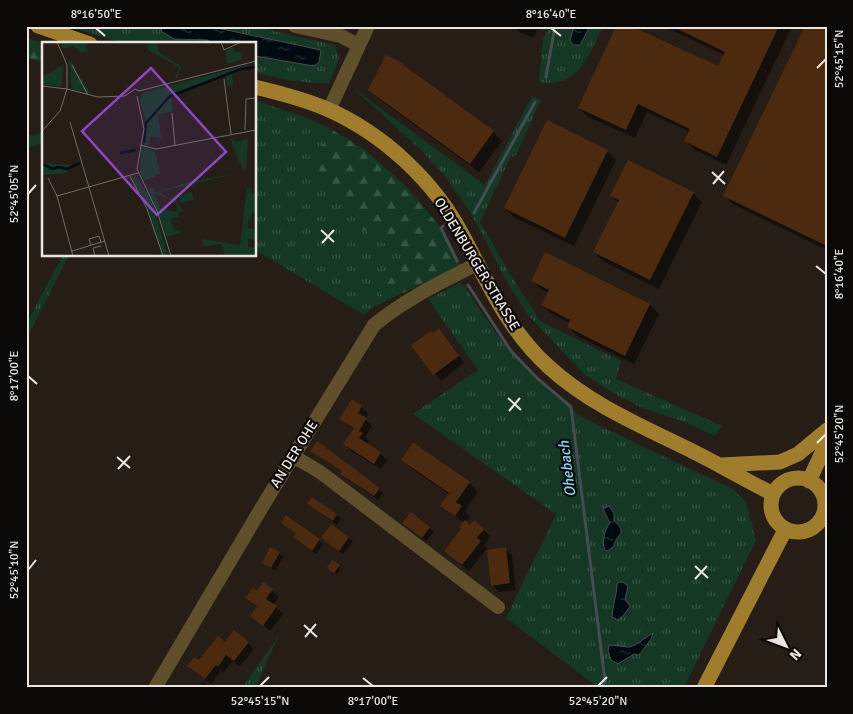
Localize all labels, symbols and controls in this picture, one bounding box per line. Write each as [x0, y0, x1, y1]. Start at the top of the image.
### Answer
text: 8°16'50"E [71, 7, 122, 22]
text: 8°16'40"E [526, 7, 577, 22]
text: 52°45'15"N [832, 30, 847, 88]
inset map [42, 42, 256, 256]
text: 52°45'05"N [7, 165, 22, 223]
street label: OLDENBURGER STRASSE [431, 194, 523, 334]
text: 8°16'40"E [832, 248, 847, 299]
text: 8°17'00"E [7, 350, 22, 401]
text: 52°45'20"N [832, 405, 847, 463]
street label: AN DER OHE [267, 417, 321, 491]
water label: Ohebach [555, 439, 579, 498]
text: 52°45'10"N [7, 541, 22, 599]
north arrow [760, 622, 810, 672]
text: N [786, 645, 805, 664]
text: 52°45'15"N [231, 694, 289, 709]
text: 8°17'00"E [348, 694, 399, 709]
text: 52°45'20"N [569, 694, 627, 709]

